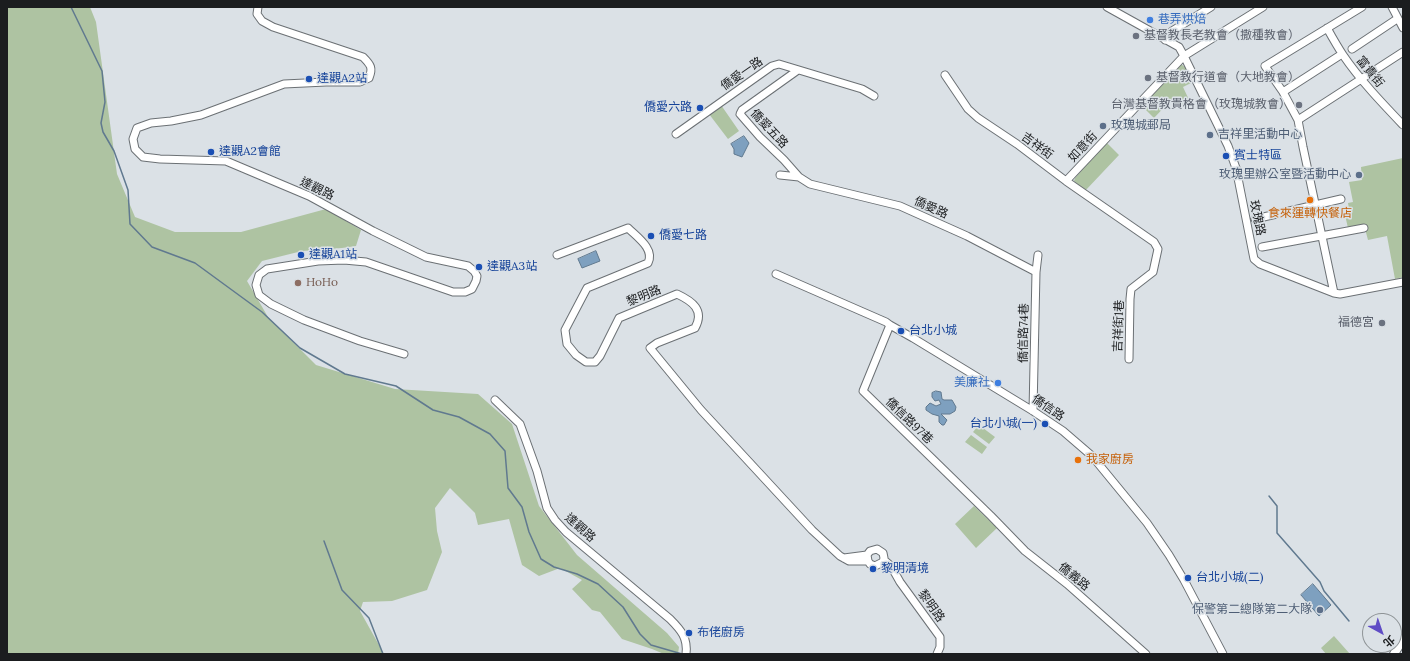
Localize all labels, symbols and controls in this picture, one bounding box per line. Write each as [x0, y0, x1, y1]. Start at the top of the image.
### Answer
place label: 巷弄烘焙 [1158, 13, 1206, 27]
marker: 巷弄烘焙 [1145, 15, 1155, 25]
place label: 基督教長老教會（撒種教會） [1144, 29, 1300, 43]
marker: 基督教長老教會（撒種教會） [1131, 31, 1141, 41]
street label: 富貴街 [1353, 53, 1387, 91]
street label: 僑愛一路 [718, 54, 766, 94]
place label: 基督教行道會（大地教會） [1156, 71, 1300, 85]
place label: 達觀A2站 [317, 72, 367, 86]
marker: 基督教行道會（大地教會） [1143, 73, 1153, 83]
marker: 達觀A2站 [304, 74, 314, 84]
place label: 台灣基督教貴格會（玫瑰城教會） [1111, 98, 1291, 112]
marker: 台灣基督教貴格會（玫瑰城教會） [1294, 100, 1304, 110]
place label: 僑愛六路 [644, 101, 692, 115]
marker: 僑愛六路 [695, 103, 705, 113]
street label: 僑愛五路 [747, 107, 791, 151]
place label: 玫瑰城郵局 [1111, 119, 1171, 133]
marker: 玫瑰城郵局 [1098, 121, 1108, 131]
place label: 吉祥里活動中心 [1218, 128, 1302, 142]
street label: 如意街 [1065, 129, 1101, 165]
street label: 吉祥街 [1018, 130, 1056, 162]
marker: 吉祥里活動中心 [1205, 130, 1215, 140]
place label: 達觀A2會館 [219, 145, 281, 159]
marker: 達觀A2會館 [206, 147, 216, 157]
place label: 賓士特區 [1234, 149, 1282, 163]
marker: 賓士特區 [1221, 151, 1231, 161]
place label: 玫瑰里辦公室暨活動中心 [1219, 168, 1351, 182]
marker: 玫瑰里辦公室暨活動中心 [1354, 170, 1364, 180]
street label: 達觀路 [298, 175, 336, 203]
street label: 僑愛路 [912, 194, 950, 222]
marker: 食來運轉快餐店 [1305, 195, 1315, 205]
street label: 玫瑰路 [1246, 199, 1268, 237]
place label: 食來運轉快餐店 [1268, 207, 1352, 221]
place label: 僑愛七路 [659, 229, 707, 243]
marker: 僑愛七路 [646, 231, 656, 241]
place label: 達觀A1站 [309, 248, 357, 262]
marker: 達觀A1站 [296, 250, 306, 260]
place label: 達觀A3站 [487, 260, 537, 274]
marker: 達觀A3站 [474, 262, 484, 272]
place label: HoHo [306, 276, 338, 290]
marker: HoHo [293, 278, 303, 288]
street label: 黎明路 [625, 283, 663, 309]
street label: 吉祥街1巷 [1111, 300, 1127, 352]
street label: 僑信路74巷 [1016, 303, 1032, 363]
place label: 福德宮 [1338, 316, 1374, 330]
marker: 福德宮 [1377, 318, 1387, 328]
place label: 台北小城 [909, 324, 957, 338]
marker: 台北小城 [896, 326, 906, 336]
place label: 美廉社 [954, 376, 990, 390]
marker: 美廉社 [993, 378, 1003, 388]
street label: 僑信路 [1029, 392, 1067, 424]
street label: 僑信路97巷 [882, 395, 936, 447]
place label: 台北小城(一) [970, 417, 1037, 431]
marker: 台北小城(一) [1040, 419, 1050, 429]
place label: 我家廚房 [1086, 453, 1134, 467]
marker: 我家廚房 [1073, 455, 1083, 465]
street label: 達觀路 [562, 511, 598, 545]
street label: 僑義路 [1055, 560, 1093, 594]
place label: 黎明清境 [881, 562, 929, 576]
marker: 黎明清境 [868, 564, 878, 574]
place label: 台北小城(二) [1196, 571, 1263, 585]
marker: 台北小城(二) [1183, 573, 1193, 583]
street label: 黎明路 [915, 587, 947, 625]
place label: 保警第二總隊第二大隊 [1192, 603, 1312, 617]
marker: 保警第二總隊第二大隊 [1315, 605, 1325, 615]
north arrow [1362, 613, 1402, 653]
place label: 布佬廚房 [697, 626, 745, 640]
marker: 布佬廚房 [684, 628, 694, 638]
text: 北 [1380, 633, 1398, 650]

